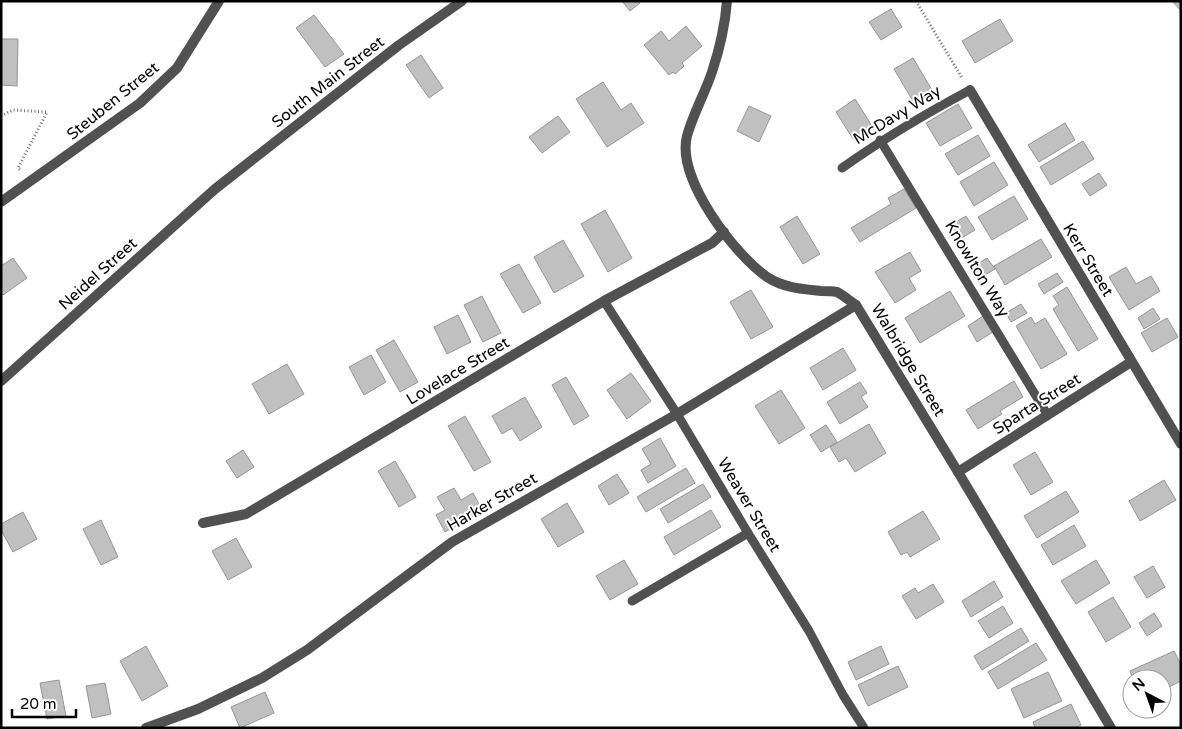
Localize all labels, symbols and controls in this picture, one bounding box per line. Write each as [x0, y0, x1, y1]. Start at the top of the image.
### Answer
street label: South Main Street [268, 32, 388, 132]
street label: Steuben Street [63, 58, 163, 144]
street label: McDavy Way [850, 81, 945, 149]
street label: Knowlton Way [940, 217, 1014, 321]
street label: Kerr Street [1058, 220, 1118, 300]
street label: Neidel Street [55, 234, 141, 314]
street label: Walbridge Street [867, 300, 949, 420]
street label: Lovelace Street [403, 332, 513, 410]
street label: Sparta Street [989, 369, 1085, 439]
street label: Weaver Street [713, 454, 785, 556]
street label: Harker Street [443, 468, 541, 536]
north arrow [1122, 669, 1172, 719]
text: N [1129, 674, 1149, 695]
scale bar [12, 686, 76, 718]
text: 20 m [20, 695, 57, 713]

